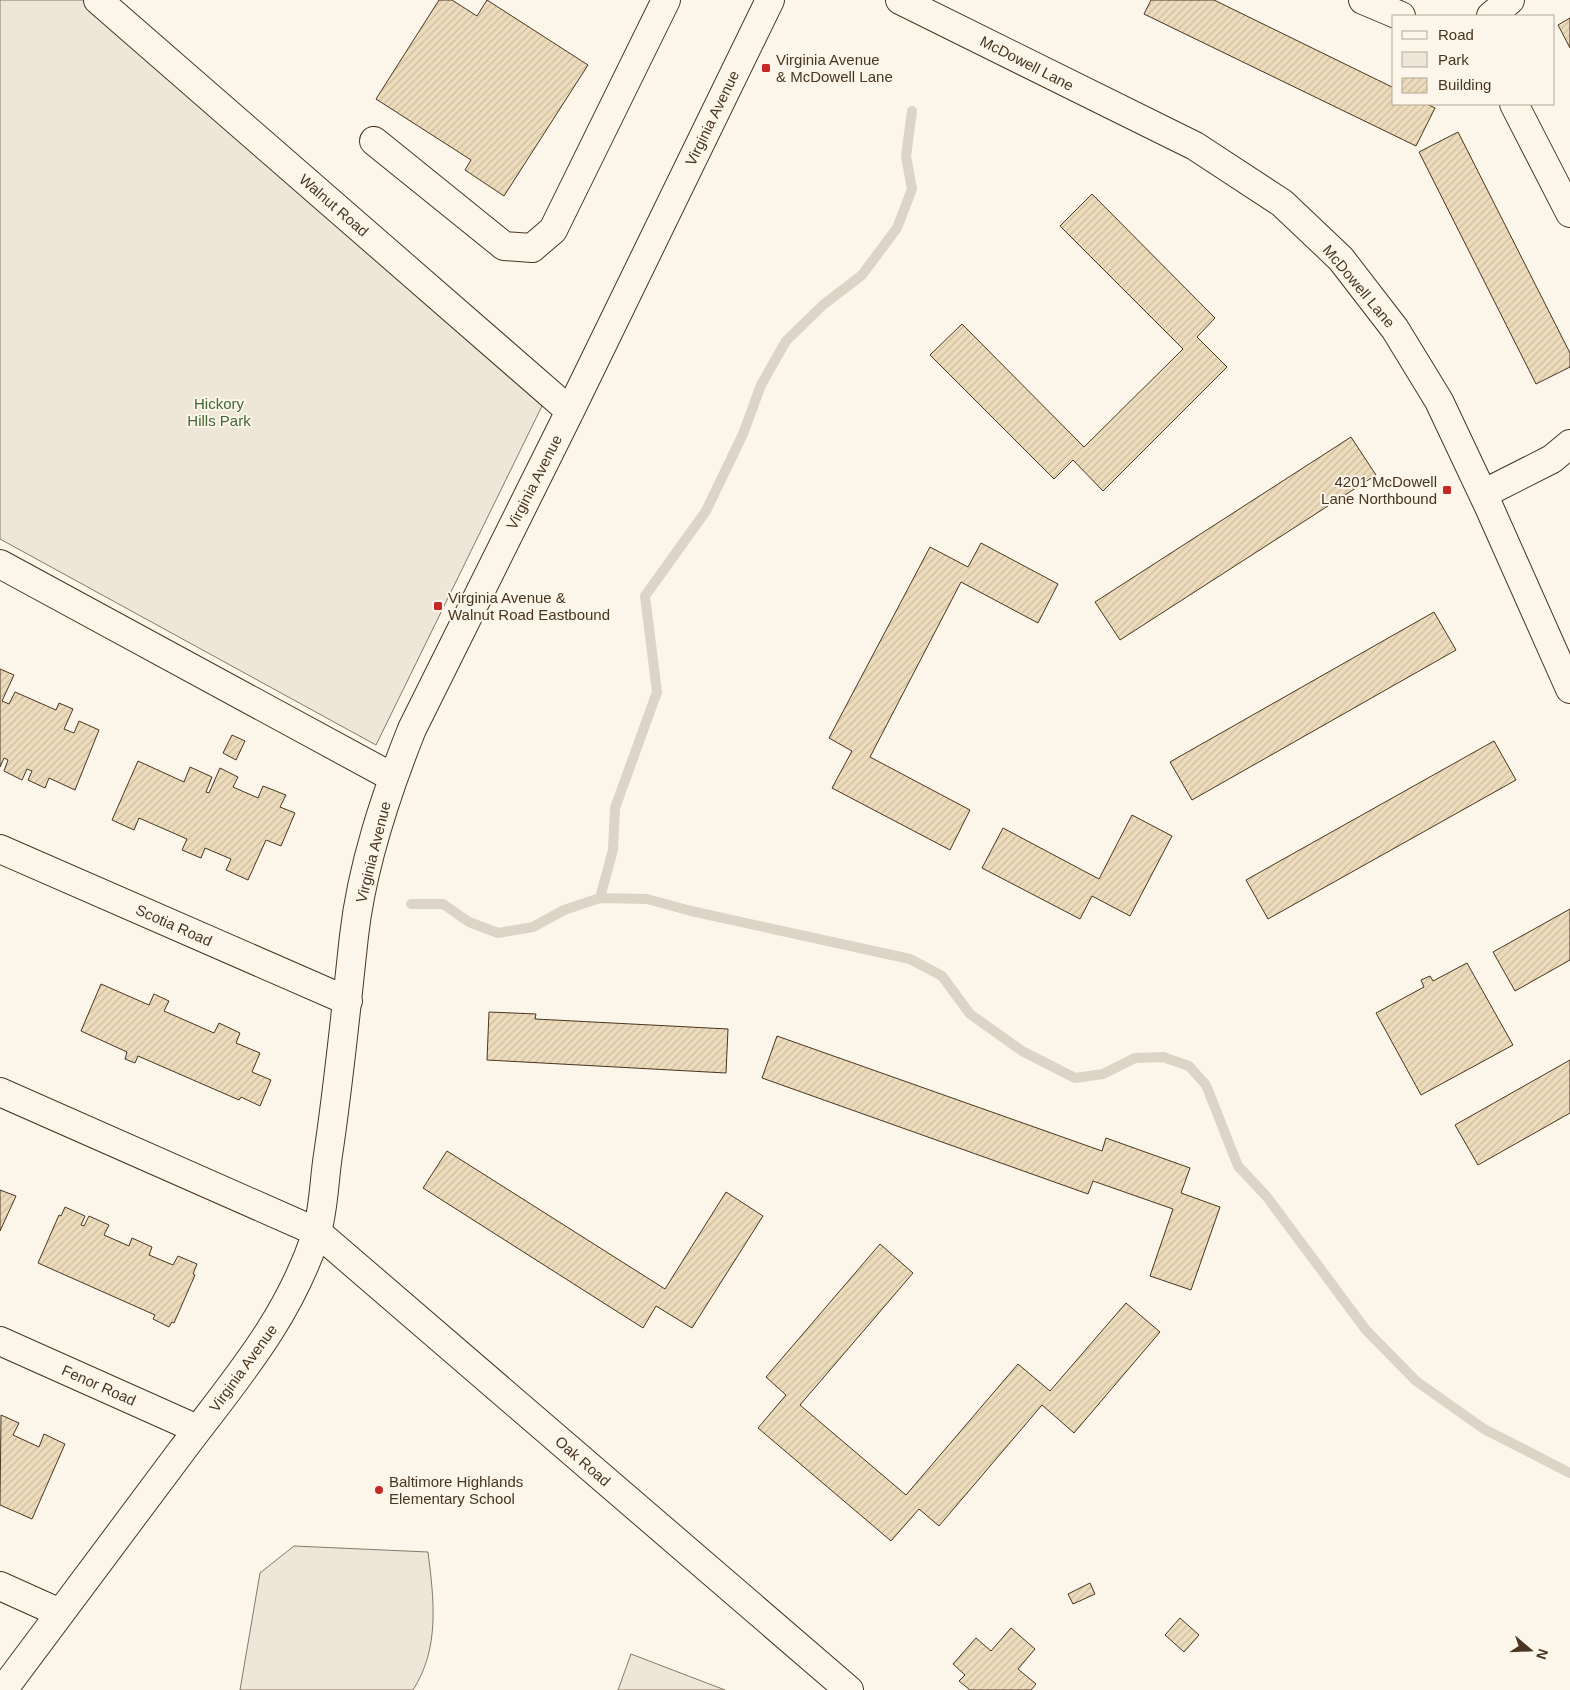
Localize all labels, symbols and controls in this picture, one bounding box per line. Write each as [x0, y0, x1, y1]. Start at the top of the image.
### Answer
legend [1392, 15, 1555, 105]
text: Road [1438, 26, 1474, 43]
street label: McDowell Lane [977, 32, 1077, 94]
place label: Virginia Avenue & McDowell Lane [776, 51, 893, 85]
text: Park [1438, 51, 1469, 68]
marker: Virginia Avenue & McDowell Lane [760, 62, 772, 74]
street label: Virginia Avenue [682, 68, 742, 168]
text: Building [1438, 76, 1491, 93]
street label: Walnut Road [296, 170, 372, 240]
street label: McDowell Lane [1320, 241, 1398, 331]
park label: Hickory Hills Park [187, 395, 251, 429]
street label: Virginia Avenue [503, 432, 565, 532]
place label: 4201 McDowell Lane Northbound [1321, 473, 1437, 507]
marker: 4201 McDowell Lane Northbound [1441, 484, 1453, 496]
place label: Virginia Avenue & Walnut Road Eastbound [448, 589, 610, 623]
marker: Virginia Avenue & Walnut Road Eastbound [432, 600, 444, 612]
street label: Virginia Avenue [352, 800, 394, 904]
street label: Scotia Road [133, 901, 215, 949]
street label: Virginia Avenue [206, 1321, 280, 1415]
street label: Fenor Road [59, 1361, 139, 1409]
street label: Oak Road [552, 1432, 614, 1490]
place label: Baltimore Highlands Elementary School [389, 1473, 523, 1507]
marker: Baltimore Highlands Elementary School [373, 1484, 385, 1496]
north arrow [1505, 1625, 1555, 1675]
text: N [1533, 1647, 1552, 1662]

